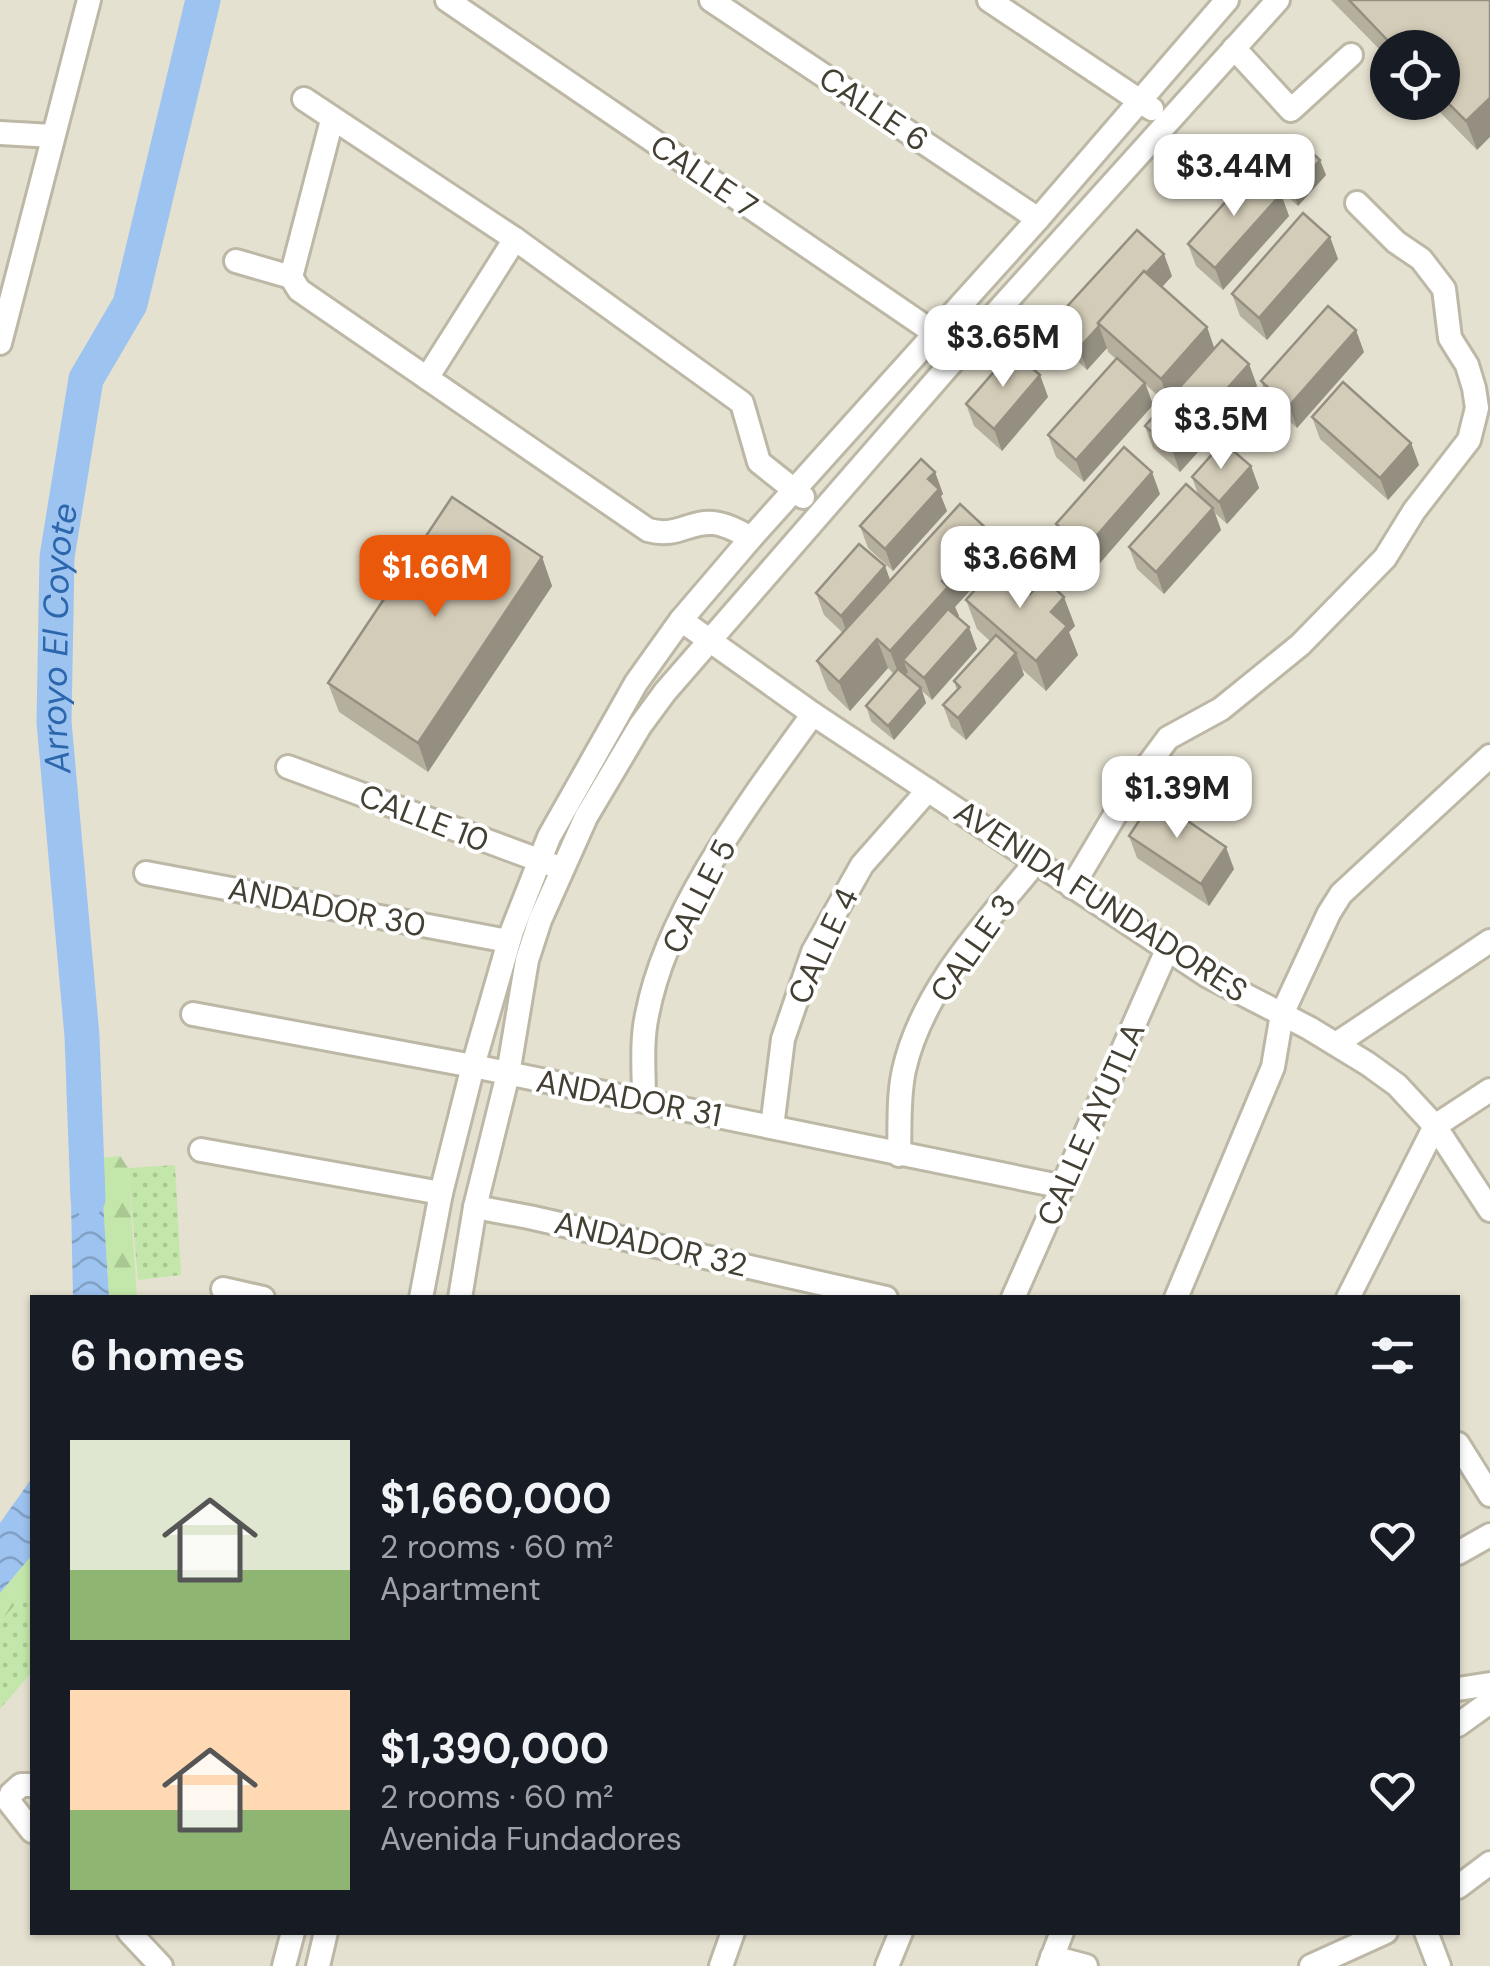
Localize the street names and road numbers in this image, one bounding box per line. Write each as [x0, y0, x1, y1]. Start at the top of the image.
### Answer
street label: CALLE 6 [811, 57, 937, 161]
street label: CALLE 7 [642, 125, 766, 227]
street label: CALLE 10 [353, 774, 495, 862]
street label: AVENIDA FUNDADORES [946, 790, 1256, 1012]
street label: CALLE 5 [652, 831, 746, 961]
street label: ANDADOR 30 [225, 867, 429, 947]
street label: CALLE 4 [778, 881, 868, 1011]
street label: CALLE 3 [921, 886, 1025, 1010]
street label: CALLE AYUTLA [1027, 1016, 1155, 1232]
street label: ANDADOR 31 [533, 1059, 725, 1137]
street label: ANDADOR 32 [550, 1201, 752, 1287]

